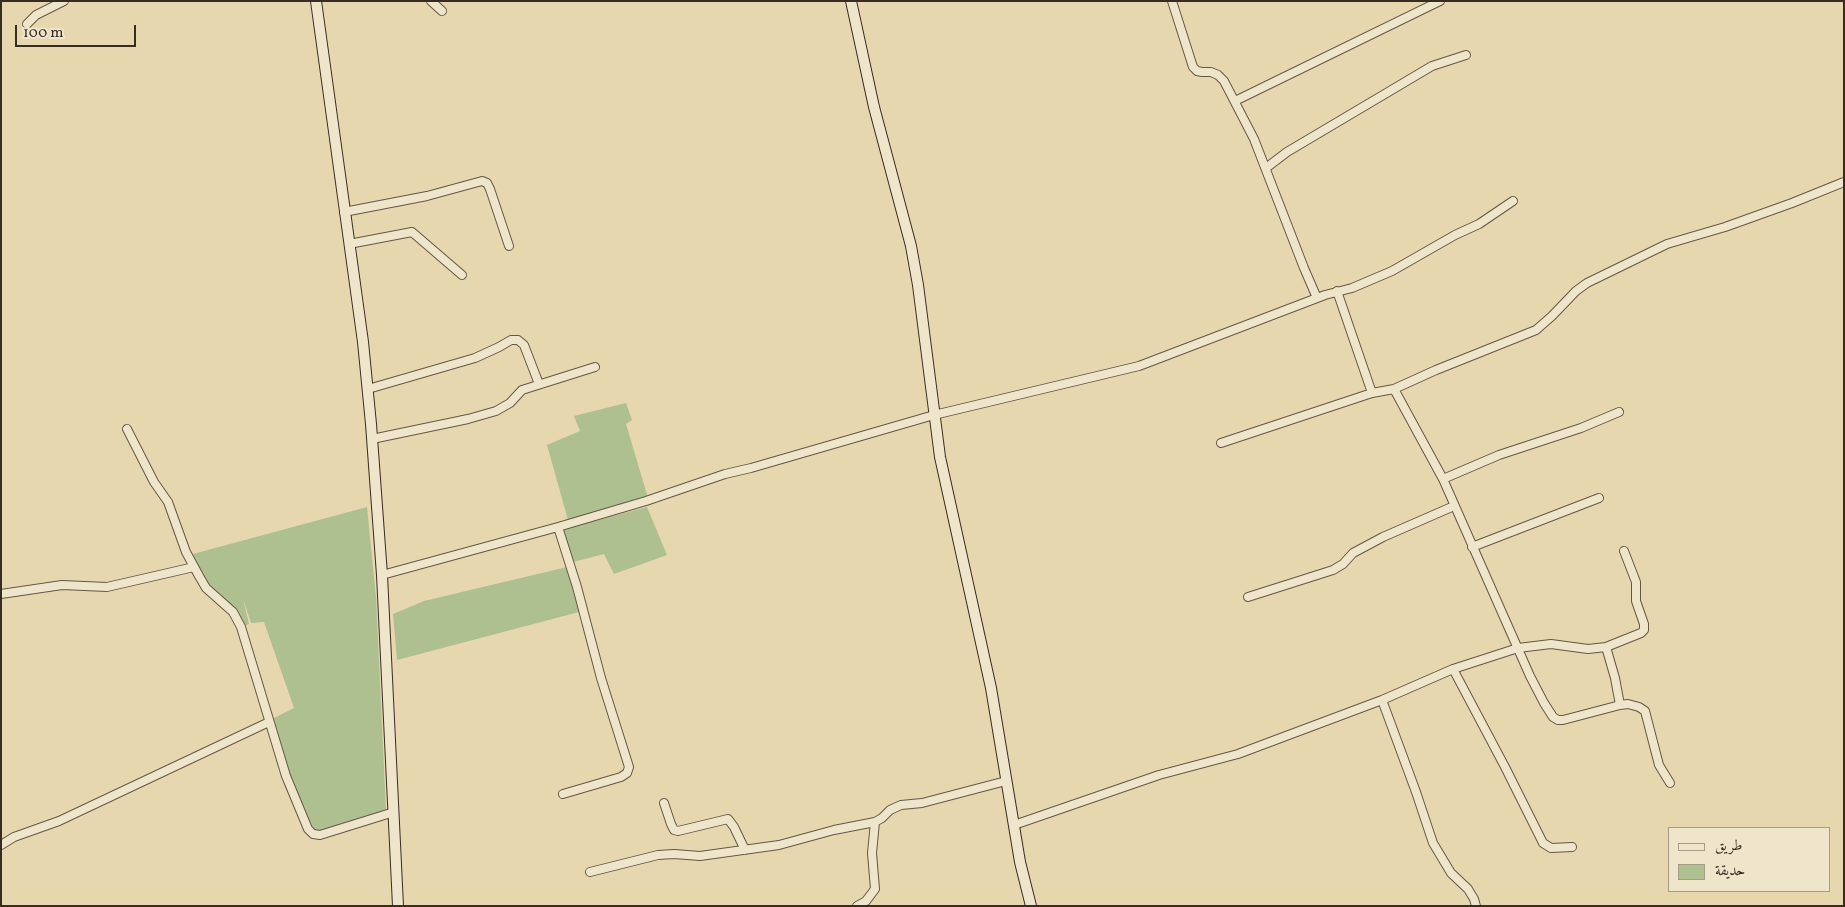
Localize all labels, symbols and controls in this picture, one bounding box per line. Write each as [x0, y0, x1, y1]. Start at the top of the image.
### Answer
scale bar [18, 15, 139, 47]
text: 100 m [23, 23, 63, 44]
legend [1668, 827, 1830, 892]
text: طريق [1715, 836, 1742, 857]
text: حديقة [1715, 861, 1745, 882]

